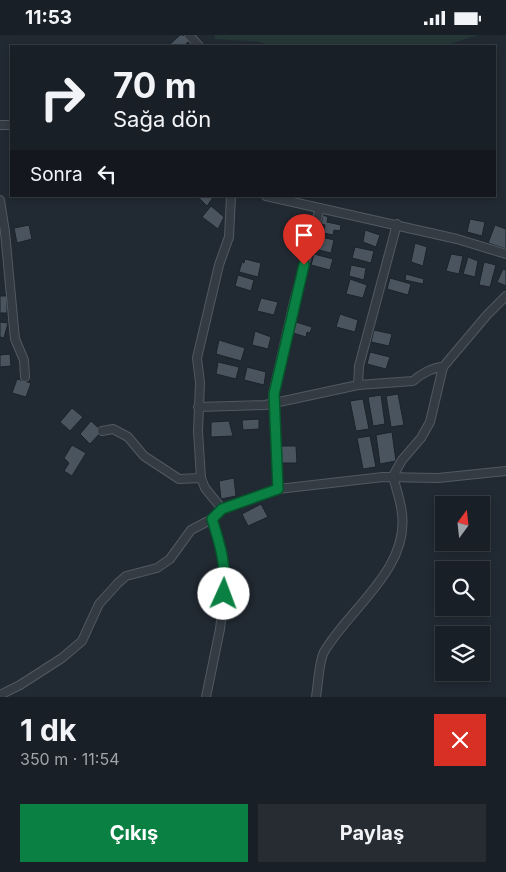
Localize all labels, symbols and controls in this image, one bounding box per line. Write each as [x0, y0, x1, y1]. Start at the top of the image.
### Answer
text: 11:53 [25, 6, 72, 29]
text: 70 m [113, 64, 197, 106]
icon: right [30, 65, 95, 130]
text: Sağa dön [113, 106, 211, 132]
icon: left [93, 160, 121, 188]
text: Sonra [30, 163, 83, 186]
pin [283, 214, 325, 265]
icon: arrive [290, 221, 318, 249]
north arrow [435, 496, 490, 551]
map controls [435, 496, 490, 681]
button: search [435, 561, 490, 616]
position arrow [197, 567, 249, 619]
button: layers [435, 626, 490, 681]
text: 1 dk [20, 712, 76, 748]
button: close [434, 714, 486, 766]
text: 350 m · 11:54 [20, 749, 120, 769]
button: Çıkış [20, 804, 248, 862]
button: Paylaş [258, 804, 486, 862]

